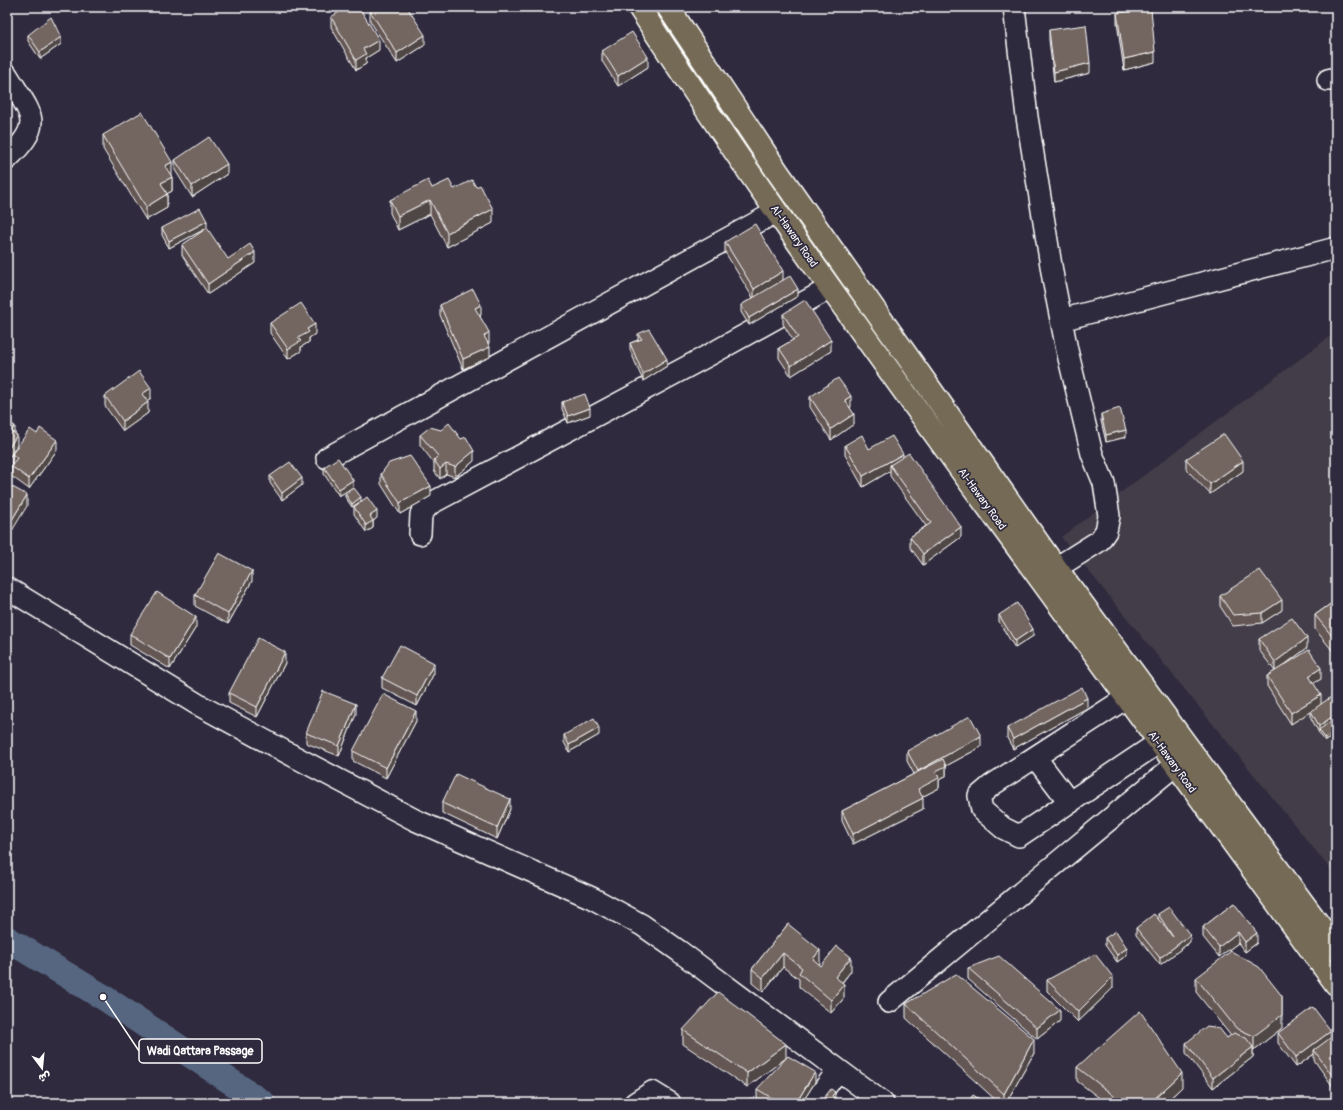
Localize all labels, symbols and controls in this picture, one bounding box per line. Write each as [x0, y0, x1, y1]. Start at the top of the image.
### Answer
street label: Al-Hawary Road [768, 202, 820, 270]
street label: Al-Hawary Road [955, 466, 1009, 532]
street label: Al-Hawary Road [1145, 729, 1199, 795]
callout: Wadi Qattara Passage [139, 1039, 262, 1063]
text: Wadi Qattara Passage [147, 1044, 254, 1059]
north arrow [22, 1048, 62, 1088]
text: ش [37, 1069, 52, 1085]

